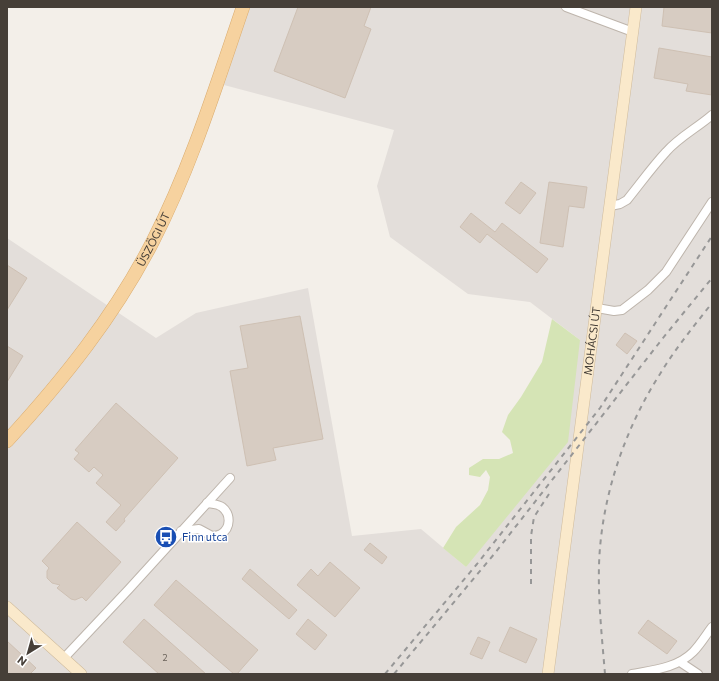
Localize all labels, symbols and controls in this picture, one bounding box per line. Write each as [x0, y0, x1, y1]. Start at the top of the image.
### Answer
street label: ÜSZÖGI ÚT [133, 210, 172, 269]
street label: MOHÁCSI ÚT [580, 306, 602, 376]
bus stop icon: Finn utca [153, 524, 179, 550]
place label: Finn utca [182, 530, 228, 543]
north arrow [8, 633, 48, 673]
house number: 2 [163, 652, 168, 663]
text: N [14, 654, 29, 669]

